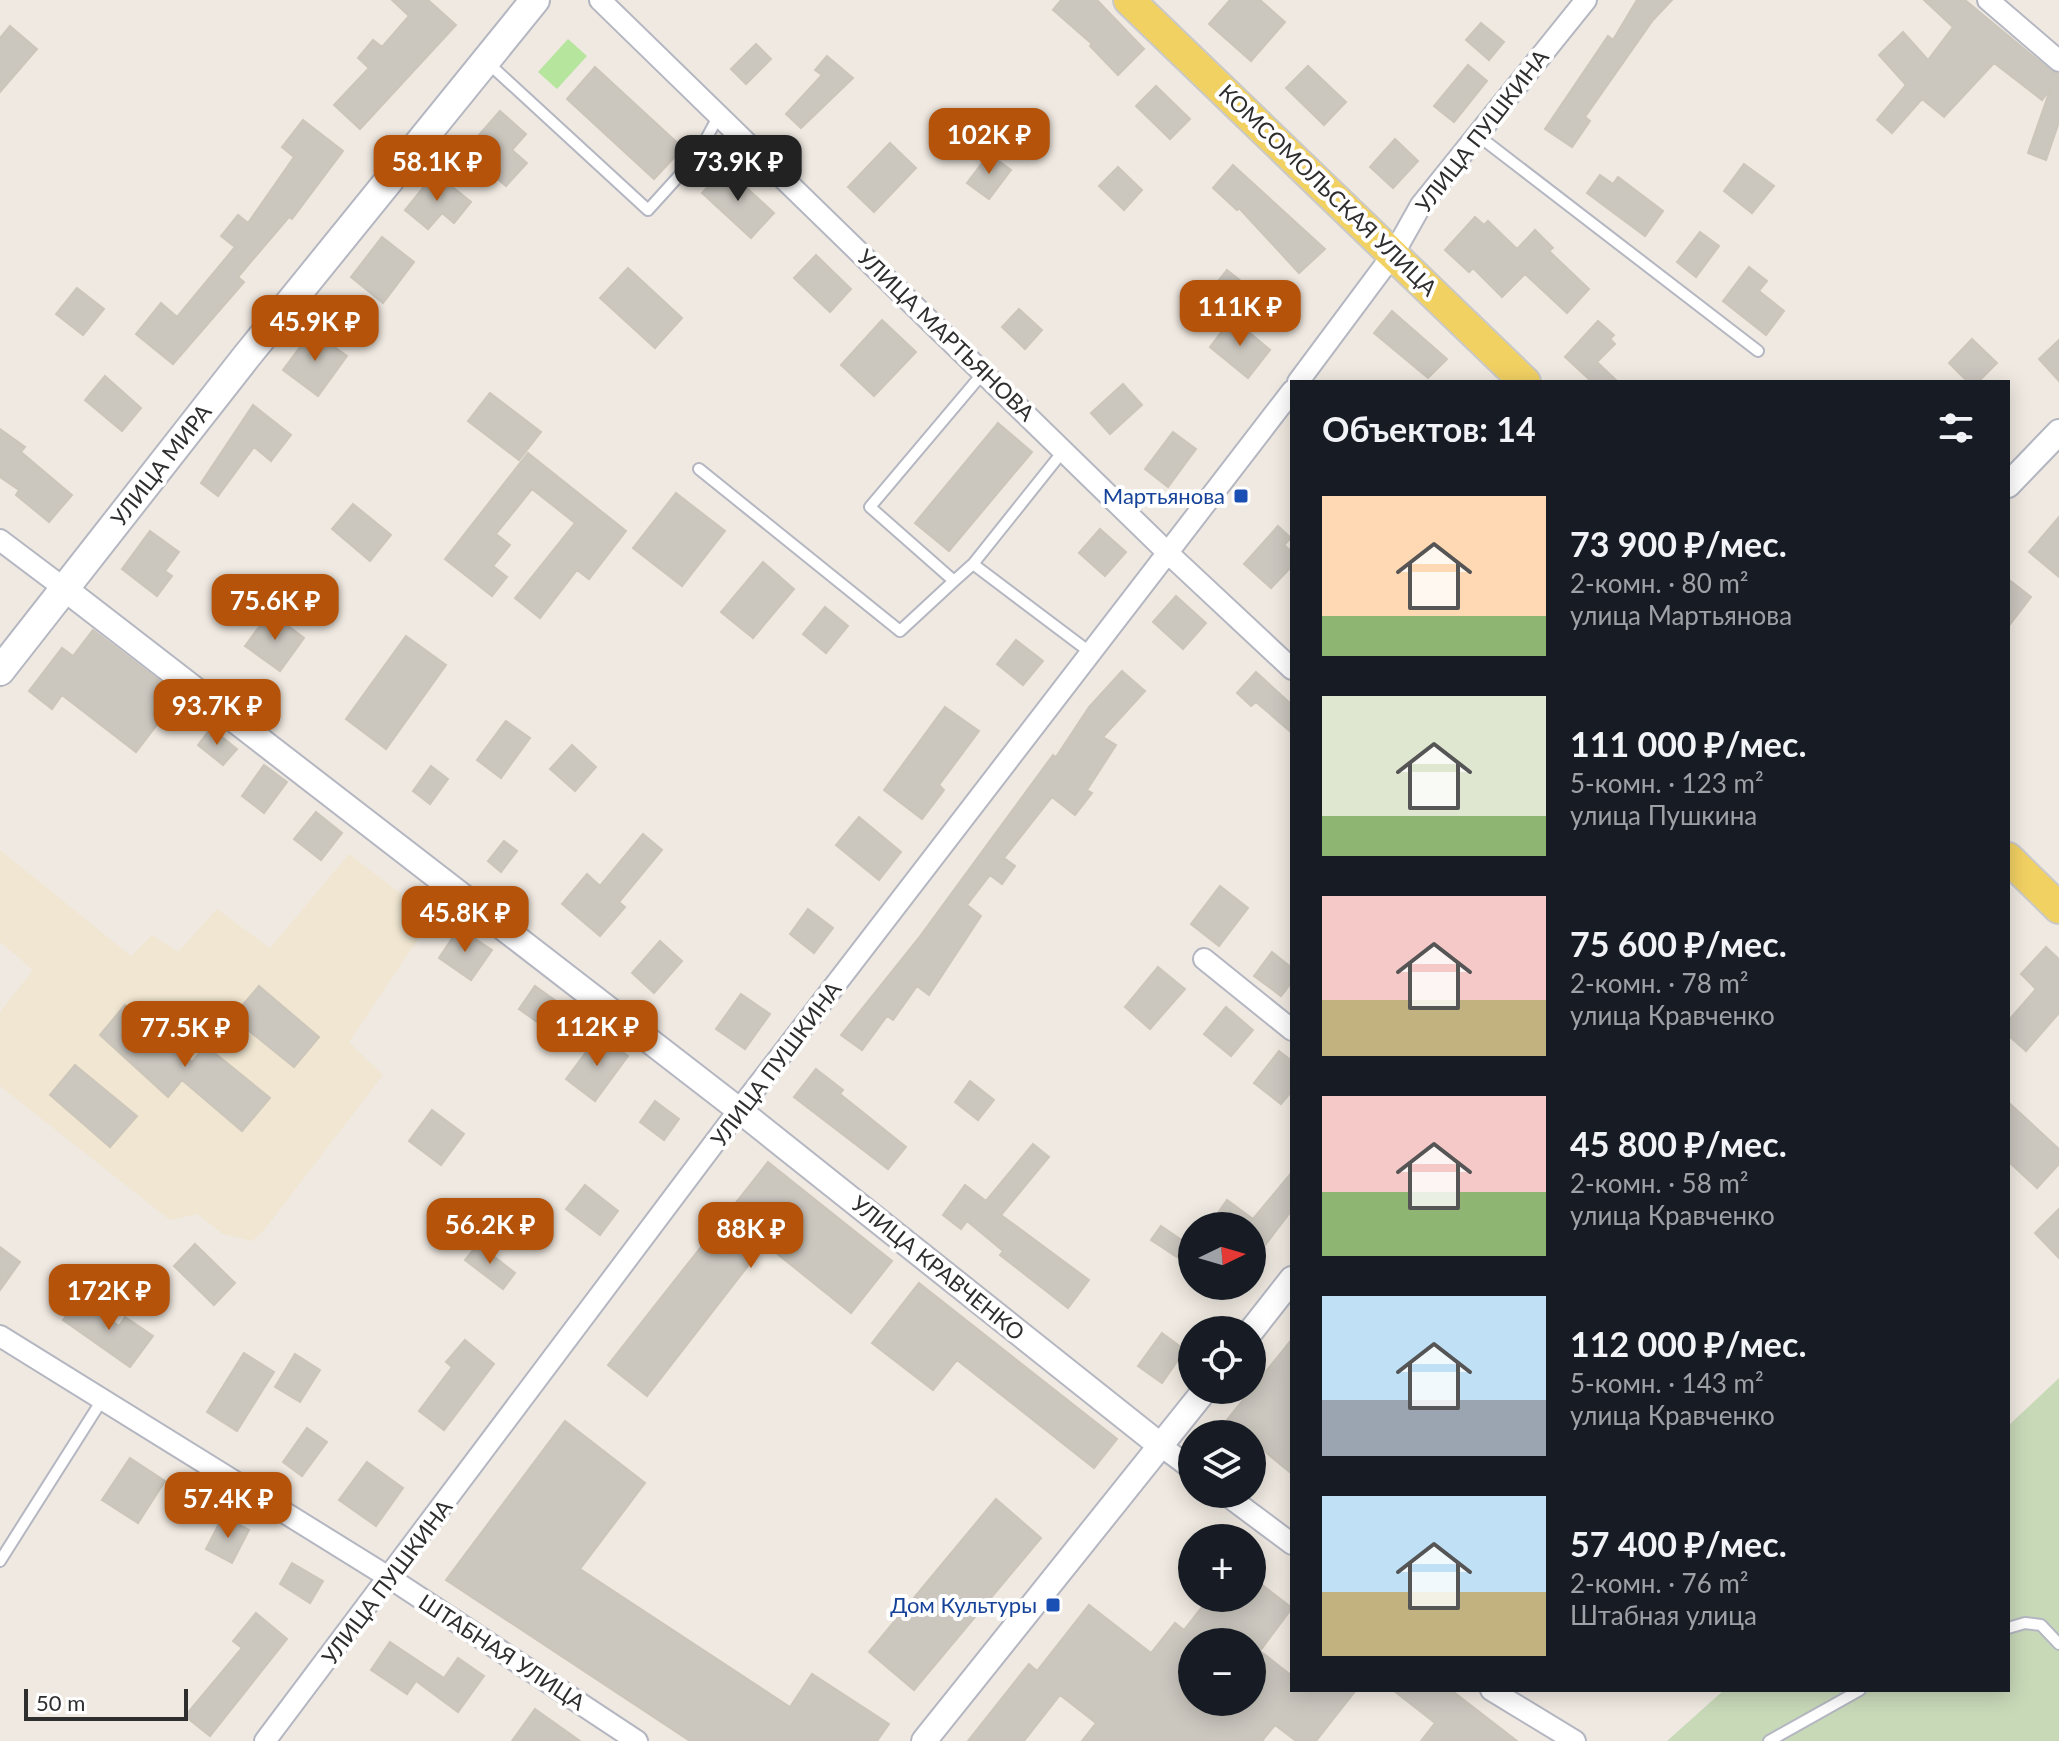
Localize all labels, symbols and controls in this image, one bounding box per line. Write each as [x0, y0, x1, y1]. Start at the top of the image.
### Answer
street label: УЛИЦА ПУШКИНА [1409, 44, 1554, 218]
street label: КОМСОМОЛЬСКАЯ УЛИЦА [1214, 78, 1443, 301]
pin: 102K ₽ [924, 108, 1054, 176]
text: 102K ₽ [947, 118, 1031, 150]
pin: 58.1K ₽ [363, 135, 511, 203]
pin: 73.9K ₽ [664, 135, 812, 203]
text: 58.1K ₽ [392, 145, 482, 177]
text: 73.9K ₽ [693, 145, 783, 177]
street label: УЛИЦА МАРТЬЯНОВА [852, 243, 1041, 426]
pin: 111K ₽ [1175, 280, 1305, 348]
text: 111K ₽ [1198, 290, 1282, 322]
pin: 45.9K ₽ [241, 295, 389, 363]
text: 45.9K ₽ [270, 305, 360, 337]
street label: УЛИЦА МИРА [105, 398, 217, 531]
icon: filters [1934, 406, 1978, 450]
text: Объектов: 14 [1322, 408, 1536, 449]
place label: Мартьянова [1103, 482, 1225, 509]
marker: Мартьянова [1232, 487, 1250, 505]
text: 73 900 ₽/мес. [1570, 523, 1787, 564]
icon: home [1386, 528, 1482, 624]
text: 2-комн. · 80 m² [1570, 567, 1749, 599]
pin: 75.6K ₽ [201, 574, 349, 642]
text: 75.6K ₽ [230, 584, 320, 616]
text: улица Мартьянова [1570, 599, 1792, 631]
pin: 93.7K ₽ [143, 679, 291, 747]
text: 93.7K ₽ [172, 689, 262, 721]
text: 111 000 ₽/мес. [1570, 723, 1806, 764]
icon: home [1386, 728, 1482, 824]
text: 5-комн. · 123 m² [1570, 767, 1764, 799]
text: улица Пушкина [1570, 799, 1757, 831]
pin: 45.8K ₽ [391, 886, 539, 954]
text: 45.8K ₽ [420, 896, 510, 928]
text: 75 600 ₽/мес. [1570, 923, 1787, 964]
icon: home [1386, 928, 1482, 1024]
text: 2-комн. · 78 m² [1570, 967, 1749, 999]
street label: УЛИЦА ПУШКИНА [705, 976, 847, 1152]
text: улица Кравченко [1570, 999, 1775, 1031]
pin: 112K ₽ [532, 1000, 662, 1068]
pin: 77.5K ₽ [111, 1001, 259, 1069]
text: 112K ₽ [555, 1010, 639, 1042]
text: 77.5K ₽ [140, 1011, 230, 1043]
text: 45 800 ₽/мес. [1570, 1123, 1787, 1164]
icon: home [1386, 1128, 1482, 1224]
text: 2-комн. · 58 m² [1570, 1167, 1749, 1199]
street label: УЛИЦА КРАВЧЕНКО [846, 1190, 1030, 1346]
pin: 56.2K ₽ [416, 1198, 564, 1266]
text: улица Кравченко [1570, 1199, 1775, 1231]
pin: 88K ₽ [695, 1202, 807, 1270]
text: 56.2K ₽ [445, 1208, 535, 1240]
text: 88K ₽ [716, 1212, 786, 1244]
north arrow [1178, 1212, 1266, 1300]
map controls [1178, 1212, 1266, 1716]
pin: 172K ₽ [44, 1264, 174, 1332]
text: 172K ₽ [67, 1274, 151, 1306]
button: locate [1178, 1316, 1266, 1404]
text: 112 000 ₽/мес. [1570, 1323, 1806, 1364]
icon: home [1386, 1328, 1482, 1424]
text: 5-комн. · 143 m² [1570, 1367, 1764, 1399]
text: улица Кравченко [1570, 1399, 1775, 1431]
button: layers [1178, 1420, 1266, 1508]
pin: 57.4K ₽ [154, 1472, 302, 1540]
text: 57.4K ₽ [183, 1482, 273, 1514]
street label: УЛИЦА ПУШКИНА [316, 1494, 458, 1670]
text: 57 400 ₽/мес. [1570, 1523, 1787, 1564]
button: + [1178, 1524, 1266, 1612]
icon: home [1386, 1528, 1482, 1624]
text: 2-комн. · 76 m² [1570, 1567, 1749, 1599]
street label: ШТАБНАЯ УЛИЦА [414, 1588, 591, 1715]
place label: Дом Культуры [890, 1591, 1037, 1618]
marker: Дом Культуры [1044, 1596, 1062, 1614]
text: Штабная улица [1570, 1599, 1757, 1631]
button: − [1178, 1628, 1266, 1716]
scale bar [24, 1685, 188, 1721]
text: 50 m [36, 1689, 85, 1716]

